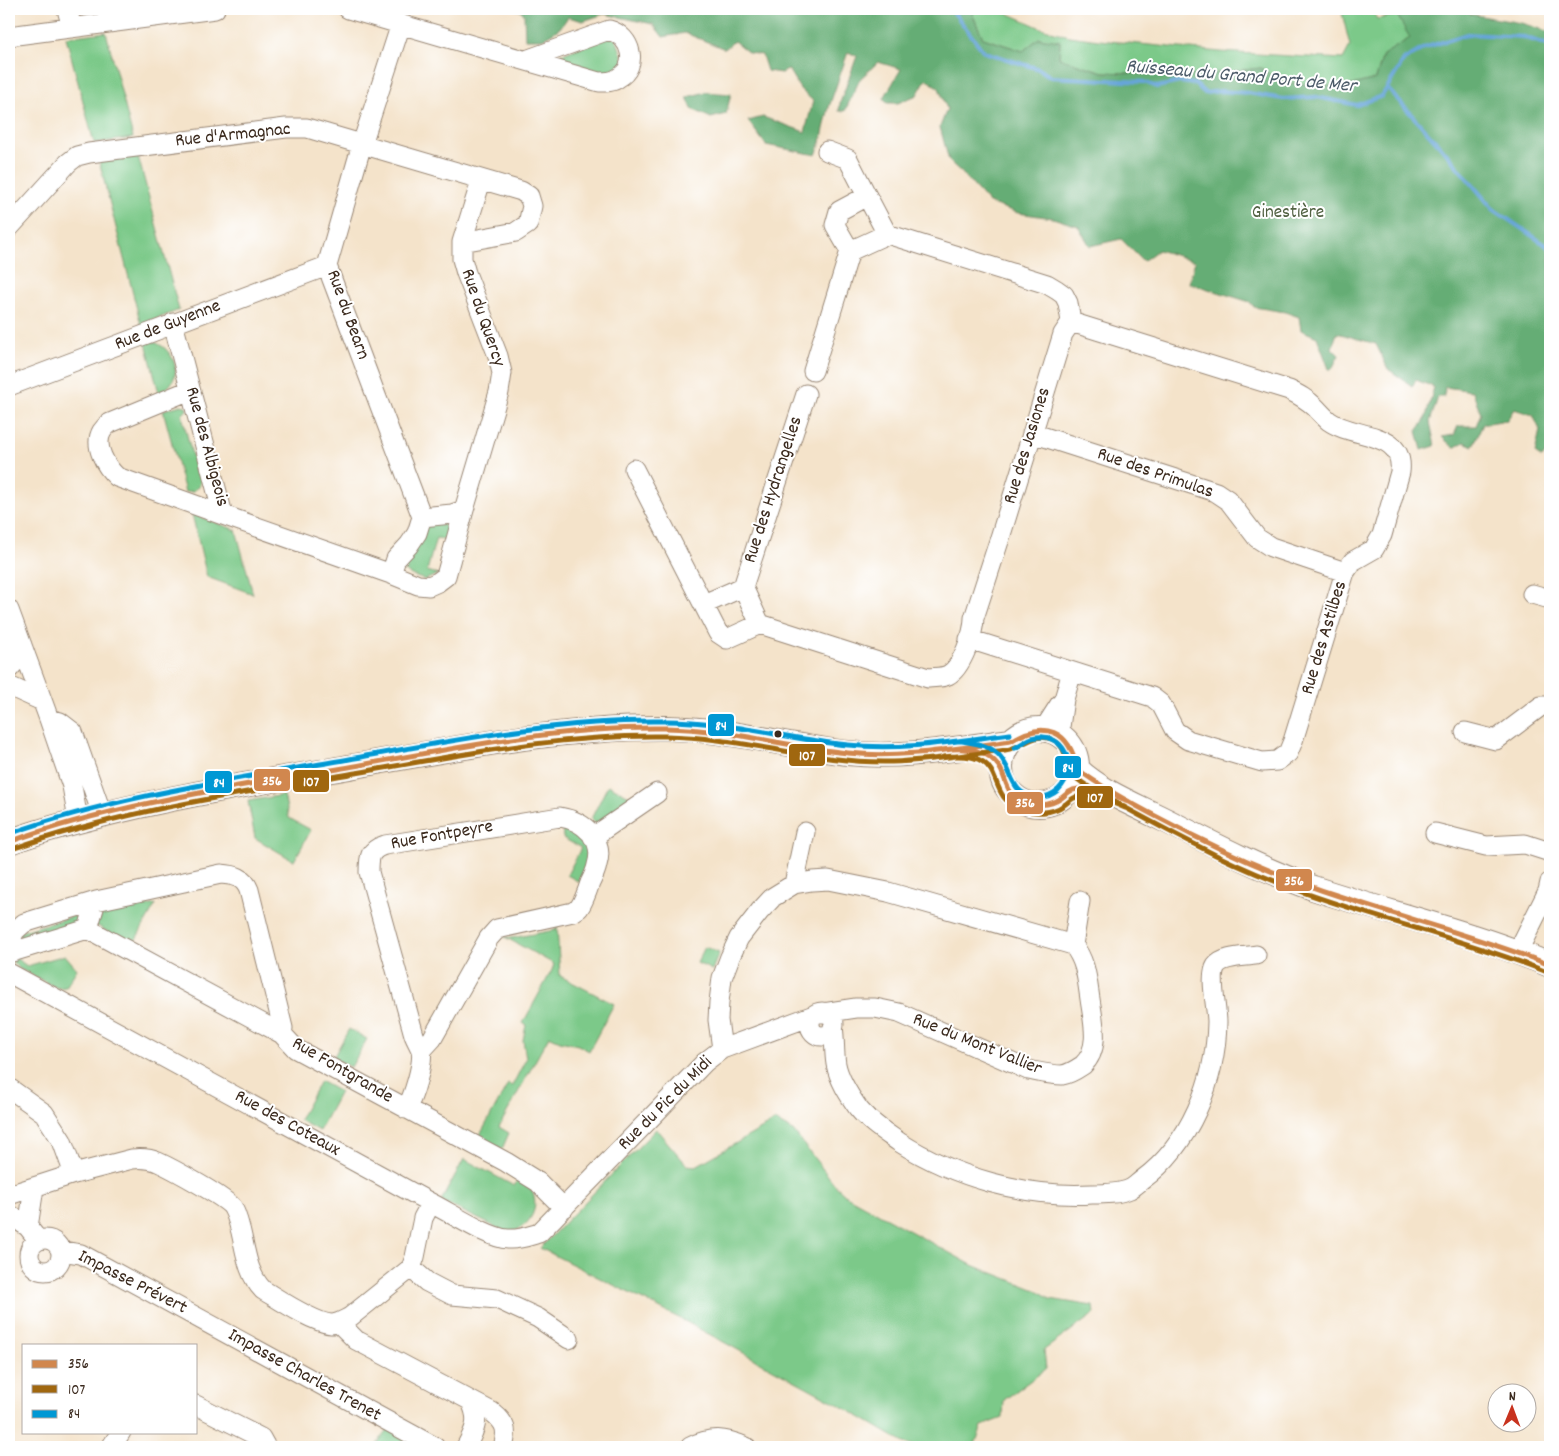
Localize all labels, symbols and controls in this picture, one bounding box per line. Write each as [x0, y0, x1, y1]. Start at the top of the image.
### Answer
water label: Ruisseau du Grand Port de Mer [1125, 53, 1360, 101]
street label: Rue d'Armagnac [174, 117, 292, 155]
park label: Ginestière [1252, 200, 1324, 227]
street label: Rue du Bearn [318, 266, 376, 364]
street label: Rue du Quercy [453, 266, 511, 371]
street label: Rue de Guyenne [111, 293, 225, 359]
street label: Rue des Albigeois [177, 384, 235, 510]
street label: Rue des Jasiones [997, 384, 1059, 508]
street label: Rue des Hydrangelles [738, 413, 810, 567]
street label: Rue des Primulas [1093, 441, 1217, 507]
street label: Rue des Astilbes [1295, 578, 1355, 698]
line badge: 84 [707, 713, 735, 737]
text: 84 [715, 717, 727, 737]
unlabelled marker [773, 729, 783, 739]
line badge: 107 [788, 743, 826, 767]
text: 107 [799, 747, 816, 767]
line badge: 84 [1054, 755, 1082, 779]
text: 84 [1062, 759, 1074, 779]
line badge: 356 [253, 768, 291, 792]
line badge: 107 [292, 769, 330, 793]
line badge: 84 [204, 770, 233, 794]
text: 356 [262, 772, 282, 792]
text: 107 [303, 773, 320, 793]
text: 84 [213, 774, 225, 794]
line badge: 107 [1076, 785, 1114, 809]
text: 107 [1087, 789, 1104, 809]
line badge: 356 [1006, 791, 1044, 815]
text: 356 [1015, 794, 1035, 814]
street label: Rue Fontpeyre [389, 814, 495, 858]
line badge: 356 [1275, 868, 1313, 892]
text: 356 [1284, 872, 1304, 892]
street label: Rue du Mont Vallier [908, 1007, 1046, 1083]
street label: Rue Fontgrande [286, 1031, 398, 1111]
street label: Rue du Pic du Midi [613, 1050, 720, 1157]
street label: Rue des Coteaux [229, 1084, 345, 1164]
street label: Impasse Prévert [73, 1244, 191, 1322]
street label: Impasse Charles Trenet [222, 1323, 386, 1429]
legend [22, 1344, 198, 1434]
text: 356 [68, 1354, 89, 1376]
text: 107 [68, 1380, 85, 1402]
north arrow [1486, 1384, 1536, 1434]
text: N [1509, 1387, 1516, 1407]
text: 84 [68, 1404, 80, 1426]

